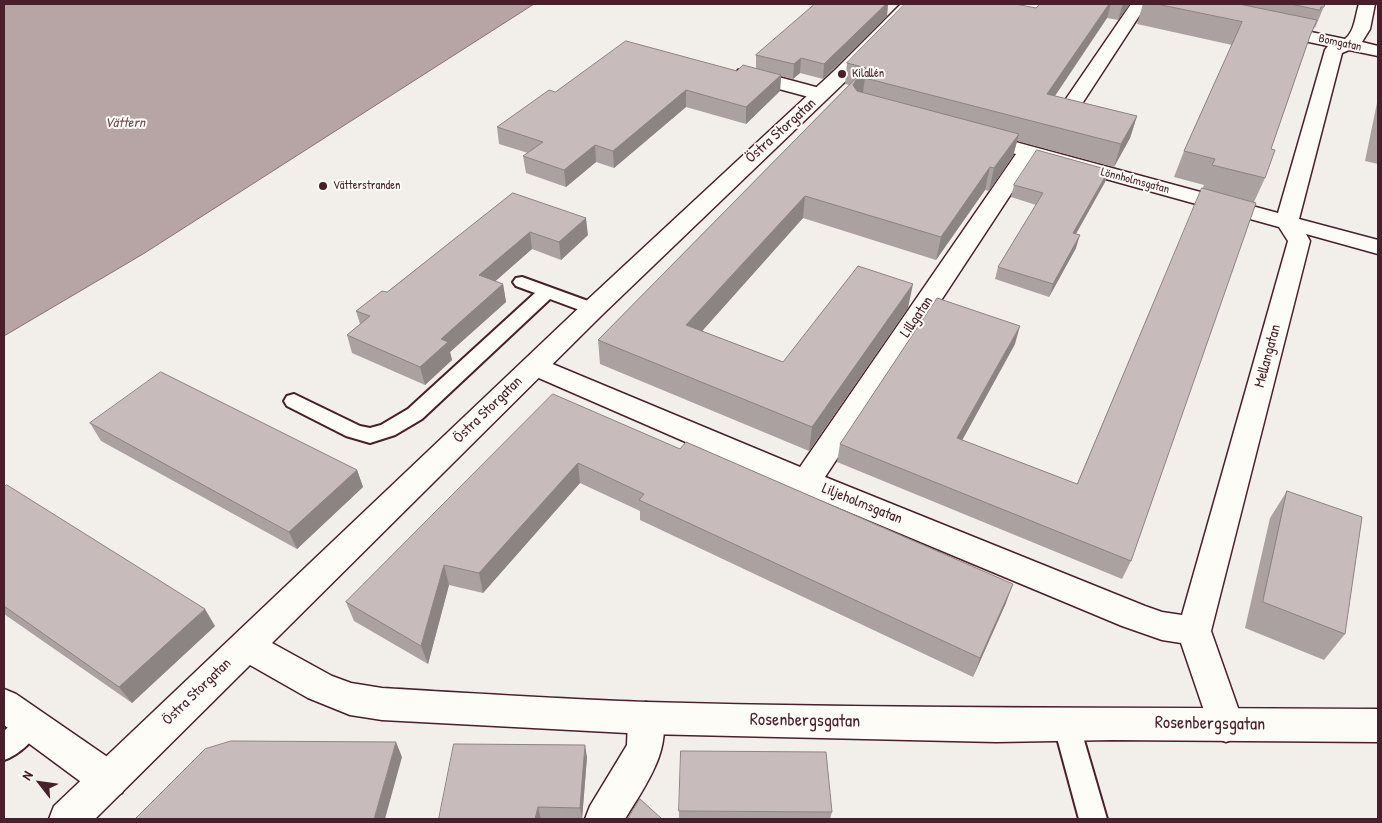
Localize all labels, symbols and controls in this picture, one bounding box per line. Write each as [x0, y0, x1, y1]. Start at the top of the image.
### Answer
street label: Bomgatan [1317, 31, 1363, 55]
place label: Kilallén [852, 67, 884, 81]
marker: Kilallén [836, 68, 848, 80]
street label: Östra Storgatan [742, 95, 820, 167]
water label: Vättern [105, 115, 145, 131]
street label: Lönnholmsgatan [1099, 165, 1171, 197]
place label: Vätterstranden [333, 179, 400, 193]
marker: Vätterstranden [317, 180, 329, 192]
street label: Lillgatan [897, 293, 937, 341]
street label: Mellangatan [1251, 323, 1285, 389]
street label: Östra Storgatan [450, 373, 526, 447]
street label: Liljeholmsgatan [819, 480, 905, 528]
street label: Östra Storgatan [159, 655, 235, 729]
street label: Rosenbergsgatan [750, 709, 860, 733]
street label: Rosenbergsgatan [1155, 712, 1265, 736]
north arrow [15, 758, 65, 808]
text: N [16, 767, 37, 783]

